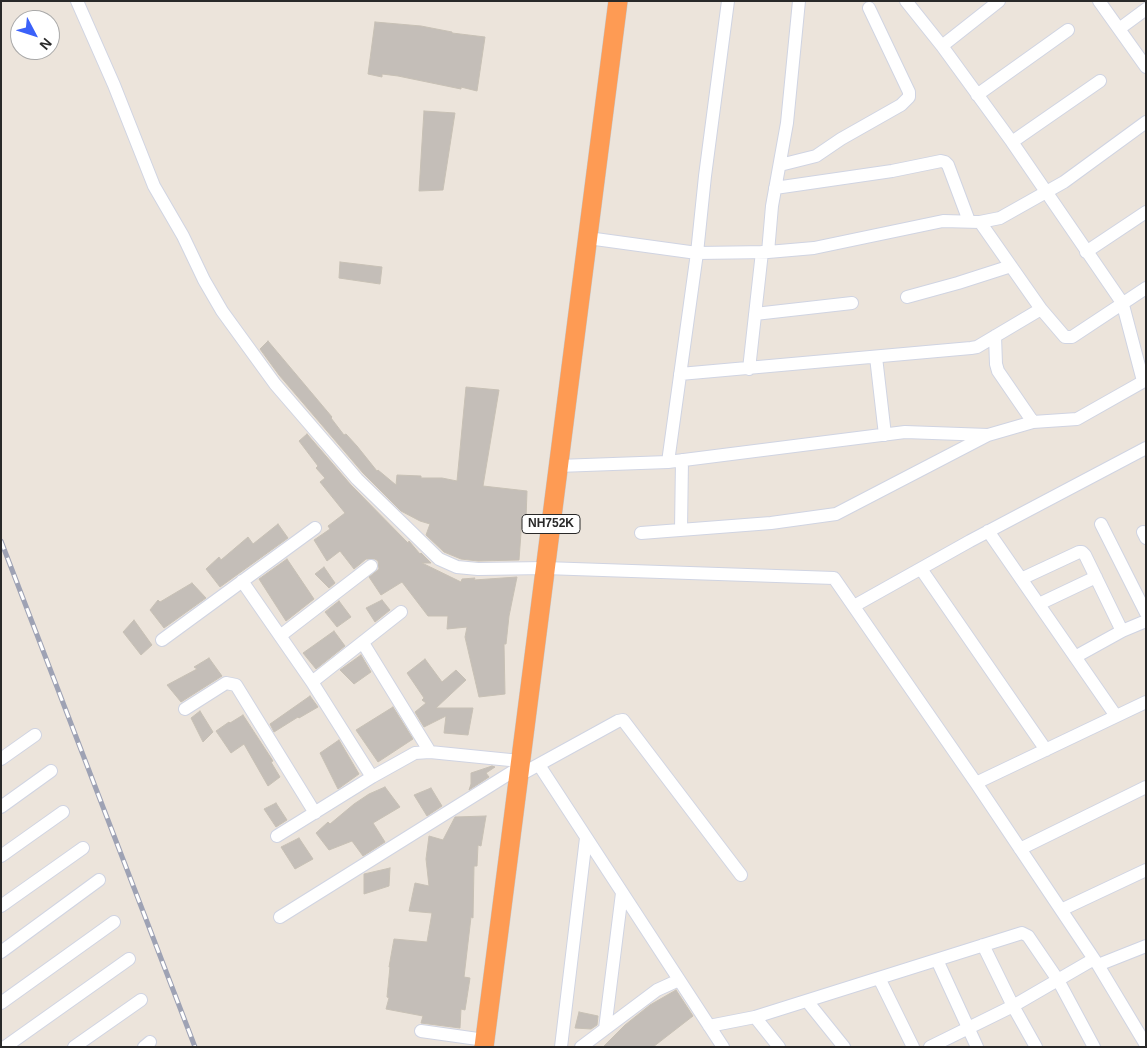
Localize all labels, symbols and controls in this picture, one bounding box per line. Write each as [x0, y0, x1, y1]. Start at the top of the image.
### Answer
north arrow [10, 10, 60, 60]
text: N [36, 35, 55, 53]
road number: NH752K [522, 514, 580, 534]

